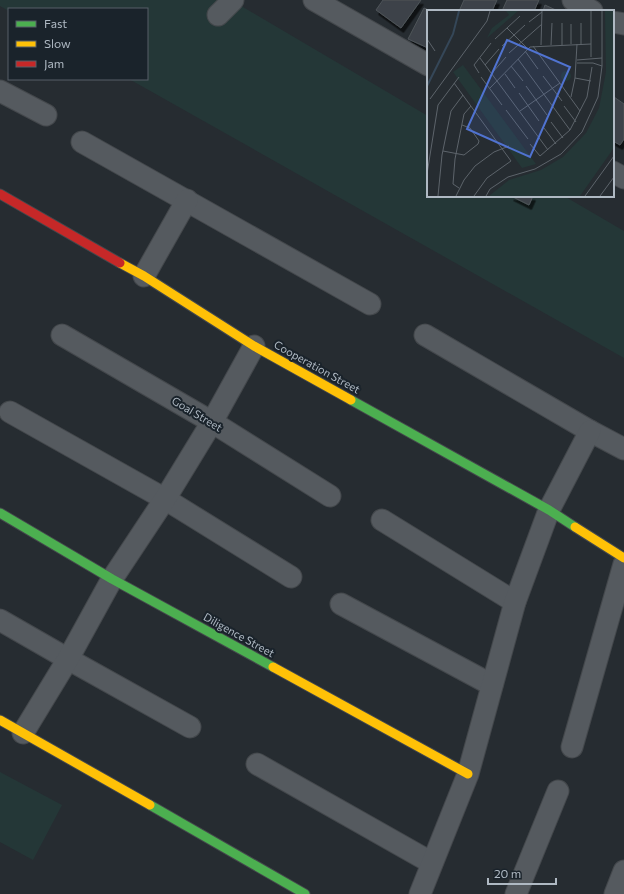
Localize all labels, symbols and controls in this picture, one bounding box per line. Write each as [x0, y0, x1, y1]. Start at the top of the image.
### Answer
legend [8, 8, 148, 80]
inset map [427, 10, 614, 197]
text: Fast [44, 16, 67, 30]
text: Slow [44, 36, 71, 50]
text: Jam [44, 56, 64, 71]
street label: Cooperation Street [272, 337, 363, 396]
street label: Goal Street [170, 393, 225, 434]
street label: Diligence Street [202, 610, 277, 660]
scale bar [488, 860, 556, 886]
text: 20 m [494, 866, 521, 880]

